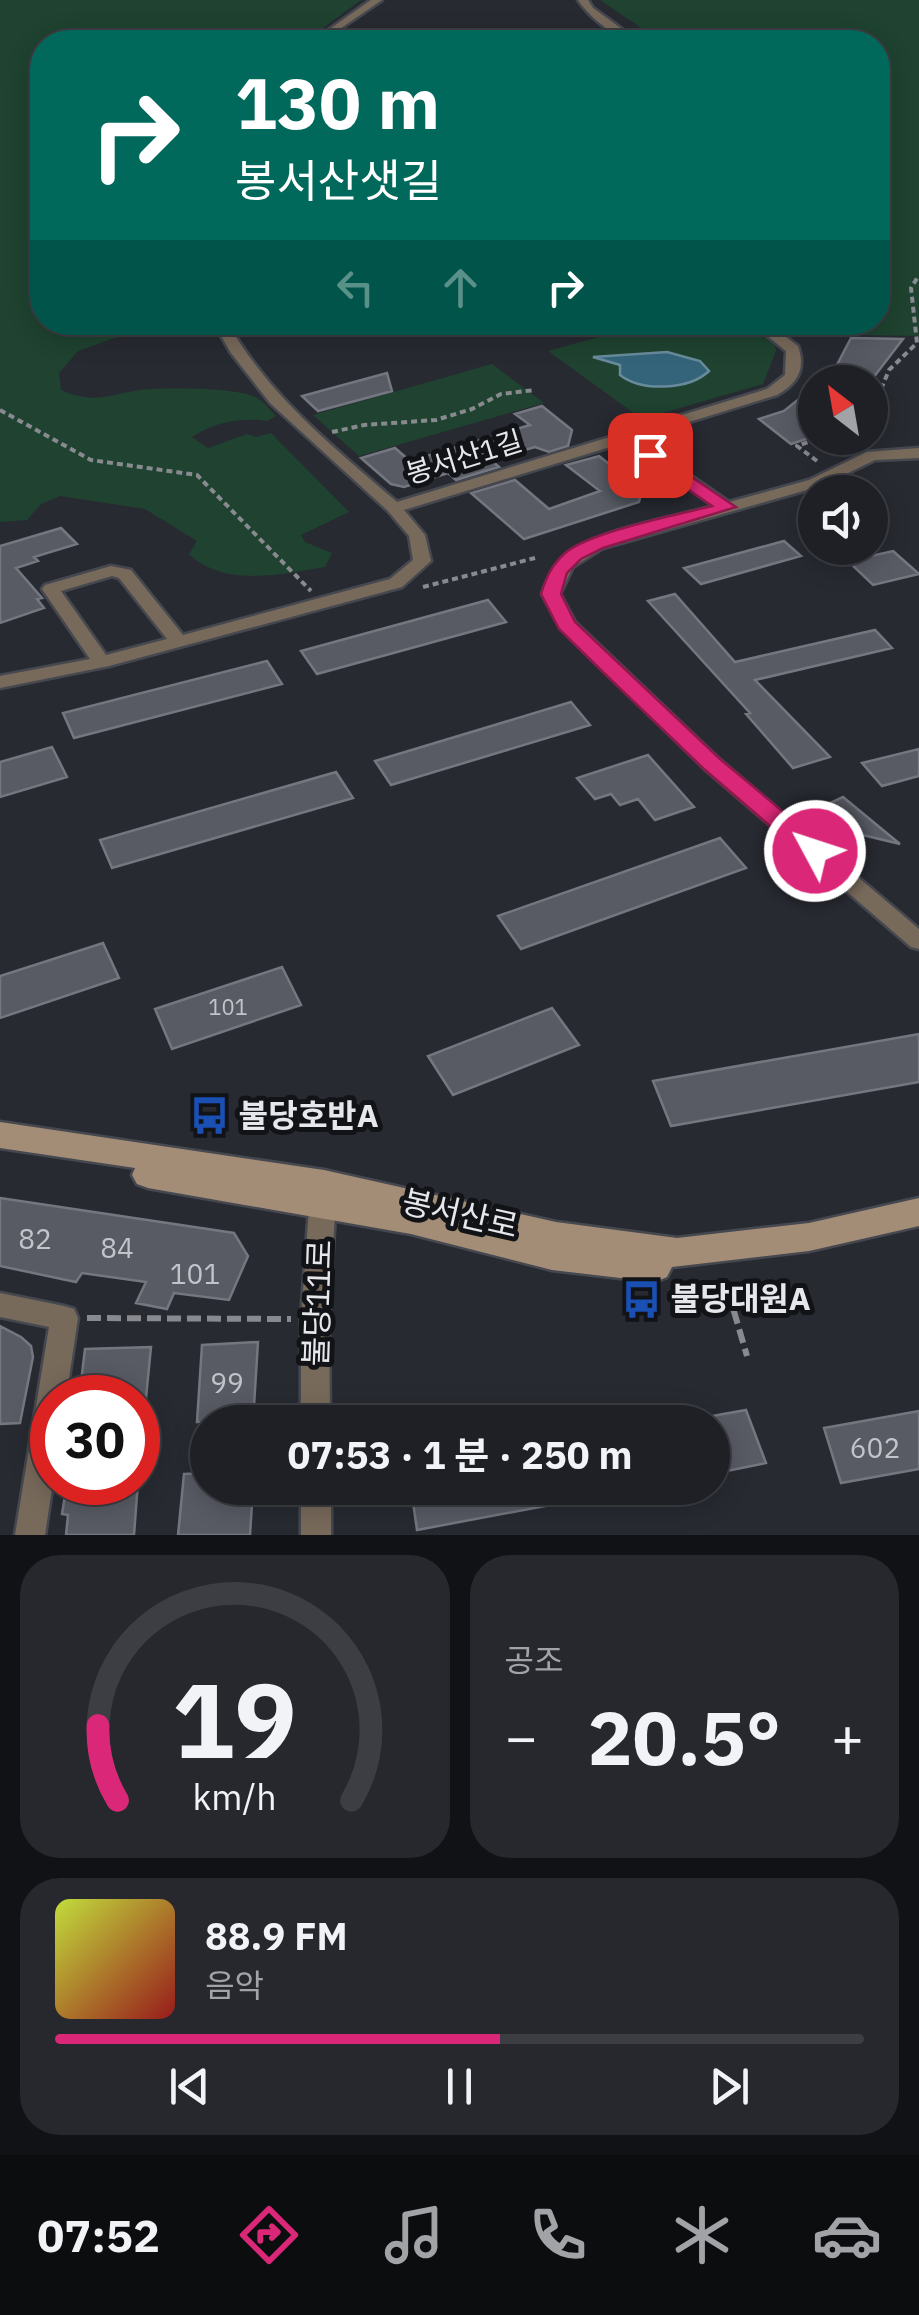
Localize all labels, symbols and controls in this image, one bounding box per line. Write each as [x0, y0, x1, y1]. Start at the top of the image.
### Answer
text: 130 m [235, 57, 440, 148]
icon: right [70, 70, 200, 200]
text: 봉서산샛길 [235, 151, 442, 209]
icon: left [328, 260, 383, 315]
icon: ahead [433, 260, 488, 315]
icon: right [538, 260, 593, 315]
north arrow [798, 365, 888, 455]
map controls [798, 365, 888, 565]
pin [608, 413, 693, 498]
street label: 봉서산1길 [401, 421, 527, 492]
icon: arrive [623, 428, 678, 483]
button: sound [798, 475, 888, 565]
position arrow [763, 799, 867, 903]
house number: 101 [208, 992, 248, 1021]
place label: 불당호반A [239, 1094, 379, 1136]
bus stop icon: 불당호반A [188, 1095, 230, 1137]
street label: 봉서산로 [398, 1179, 522, 1247]
house number: 82 [18, 1220, 52, 1257]
house number: 84 [100, 1229, 134, 1266]
street label: 불당11로 [294, 1239, 340, 1367]
house number: 101 [170, 1255, 220, 1292]
place label: 불당대원A [671, 1277, 811, 1319]
bus stop icon: 불당대원A [620, 1278, 662, 1320]
house number: 99 [210, 1364, 244, 1401]
speed limit sign: 30 [30, 1375, 160, 1505]
house number: 602 [850, 1429, 900, 1466]
text: 07:53 · 1 분 · 250 m [288, 1430, 632, 1479]
text: 공조 [505, 1639, 563, 1681]
text: 19 [172, 1651, 297, 1787]
text: 20.5° [587, 1688, 781, 1786]
text: − [505, 1701, 538, 1772]
text: + [831, 1701, 864, 1772]
text: km/h [193, 1773, 277, 1820]
text: 88.9 FM [205, 1911, 348, 1960]
text: 음악 [205, 1964, 264, 2006]
icon: previous [162, 2059, 217, 2114]
icon: pause [432, 2059, 487, 2114]
icon: next [702, 2059, 757, 2114]
icon: directions [234, 2200, 304, 2270]
icon: music [379, 2200, 449, 2270]
icon: phone [523, 2200, 593, 2270]
icon: climate [667, 2200, 737, 2270]
icon: car [812, 2200, 882, 2270]
text: 07:52 [37, 2206, 160, 2264]

